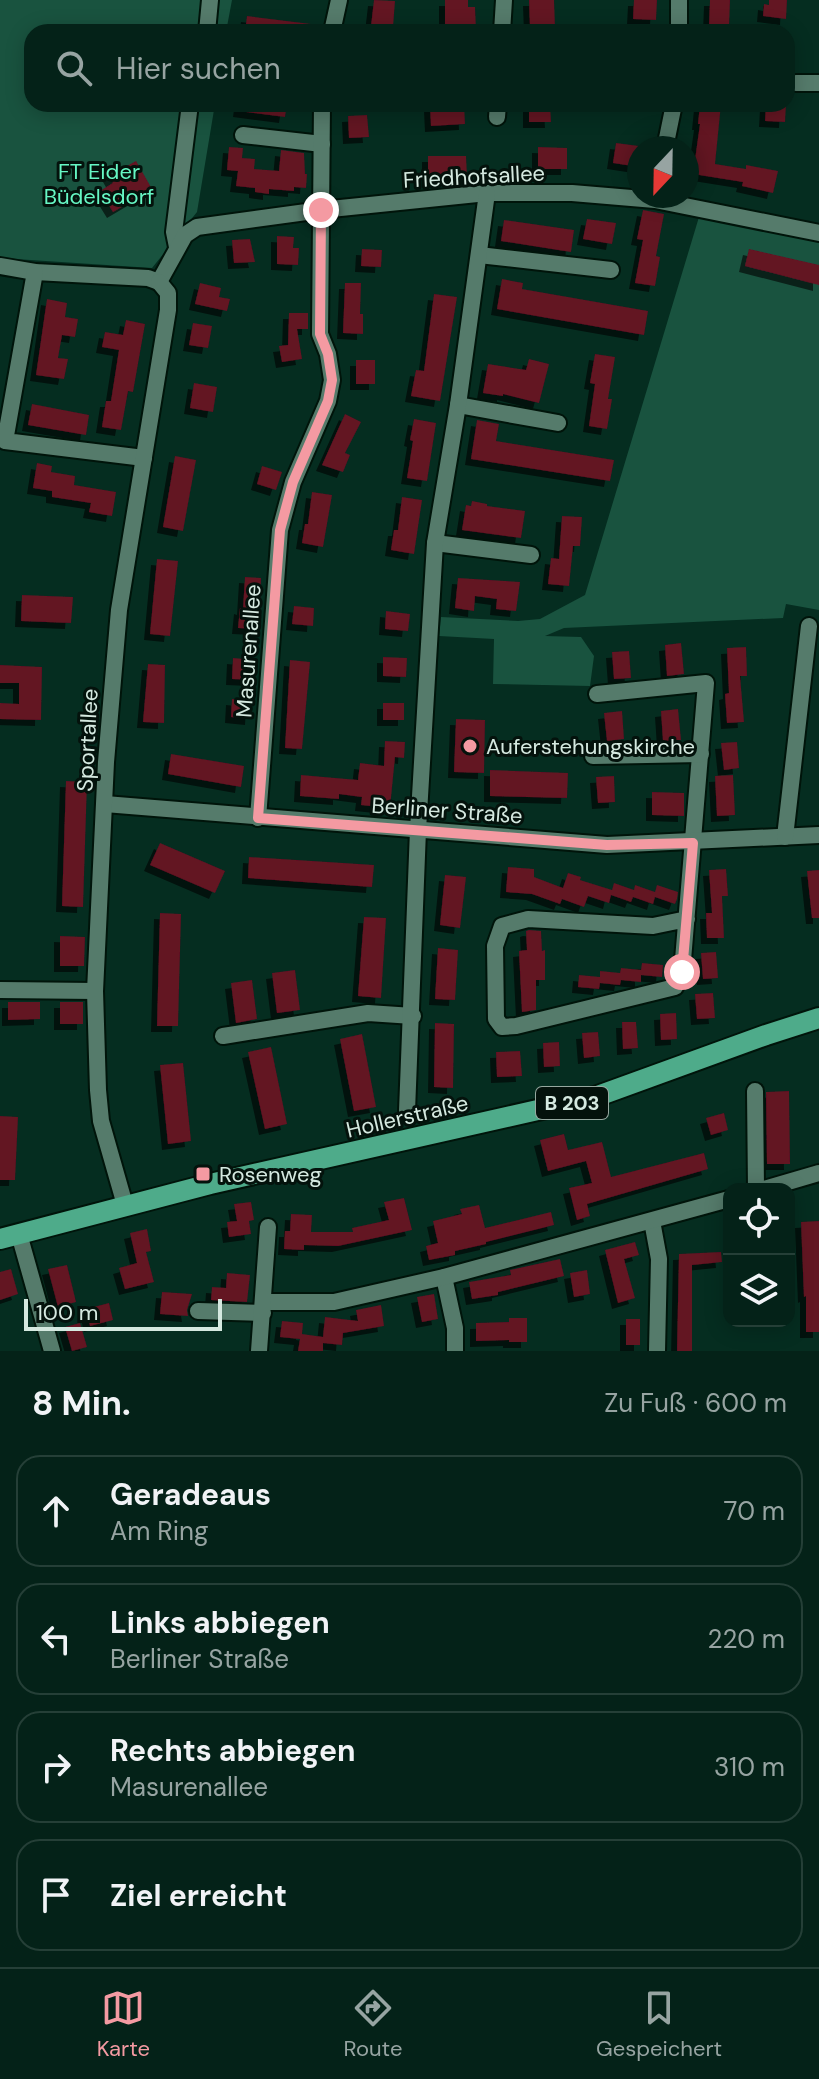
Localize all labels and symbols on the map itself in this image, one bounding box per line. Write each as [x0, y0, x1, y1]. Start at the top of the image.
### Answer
north arrow [627, 136, 699, 208]
park label: FT Eider Büdelsdorf [44, 157, 154, 211]
street label: Friedhofsallee [402, 158, 546, 195]
route end [303, 192, 339, 228]
street label: Masurenallee [229, 583, 268, 719]
street label: Sportallee [70, 688, 105, 792]
place label: Auferstehungskirche [486, 732, 695, 761]
marker: Auferstehungskirche [461, 737, 479, 755]
street label: Berliner Straße [370, 791, 524, 830]
route start [664, 954, 700, 990]
road number: B 203 [536, 1087, 608, 1119]
street label: Hollerstraße [343, 1088, 471, 1145]
place label: Rosenweg [219, 1160, 322, 1189]
marker: Rosenweg [194, 1165, 212, 1183]
scale bar [24, 1295, 222, 1331]

